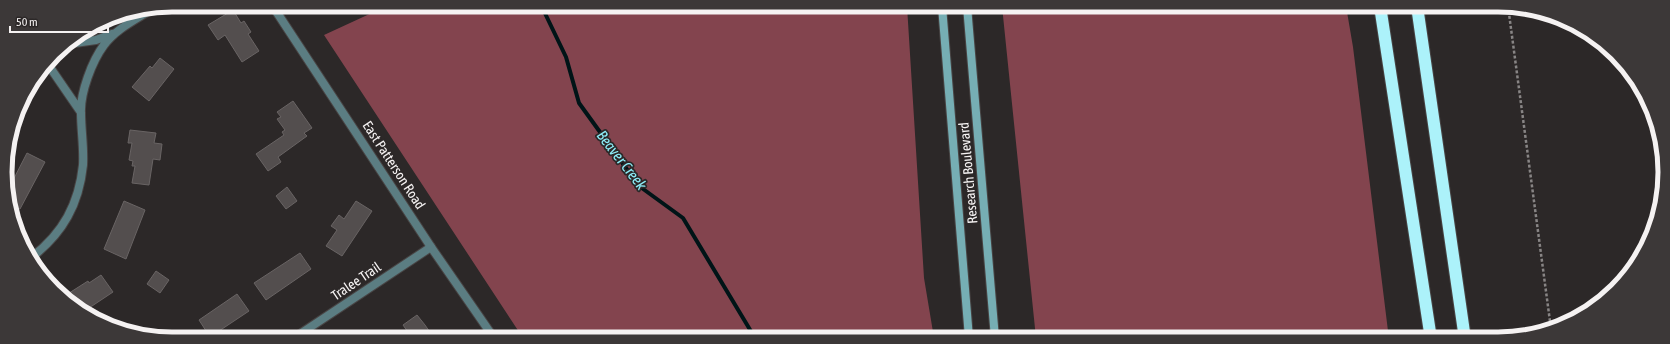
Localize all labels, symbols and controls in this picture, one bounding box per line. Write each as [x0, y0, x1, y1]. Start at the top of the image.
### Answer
scale bar [10, 8, 108, 34]
text: 50 m [16, 15, 38, 29]
street label: East Patterson Road [360, 118, 428, 212]
street label: Research Boulevard [956, 122, 980, 224]
water label: Beaver Creek [594, 127, 651, 193]
street label: Tralee Trail [328, 258, 384, 303]

